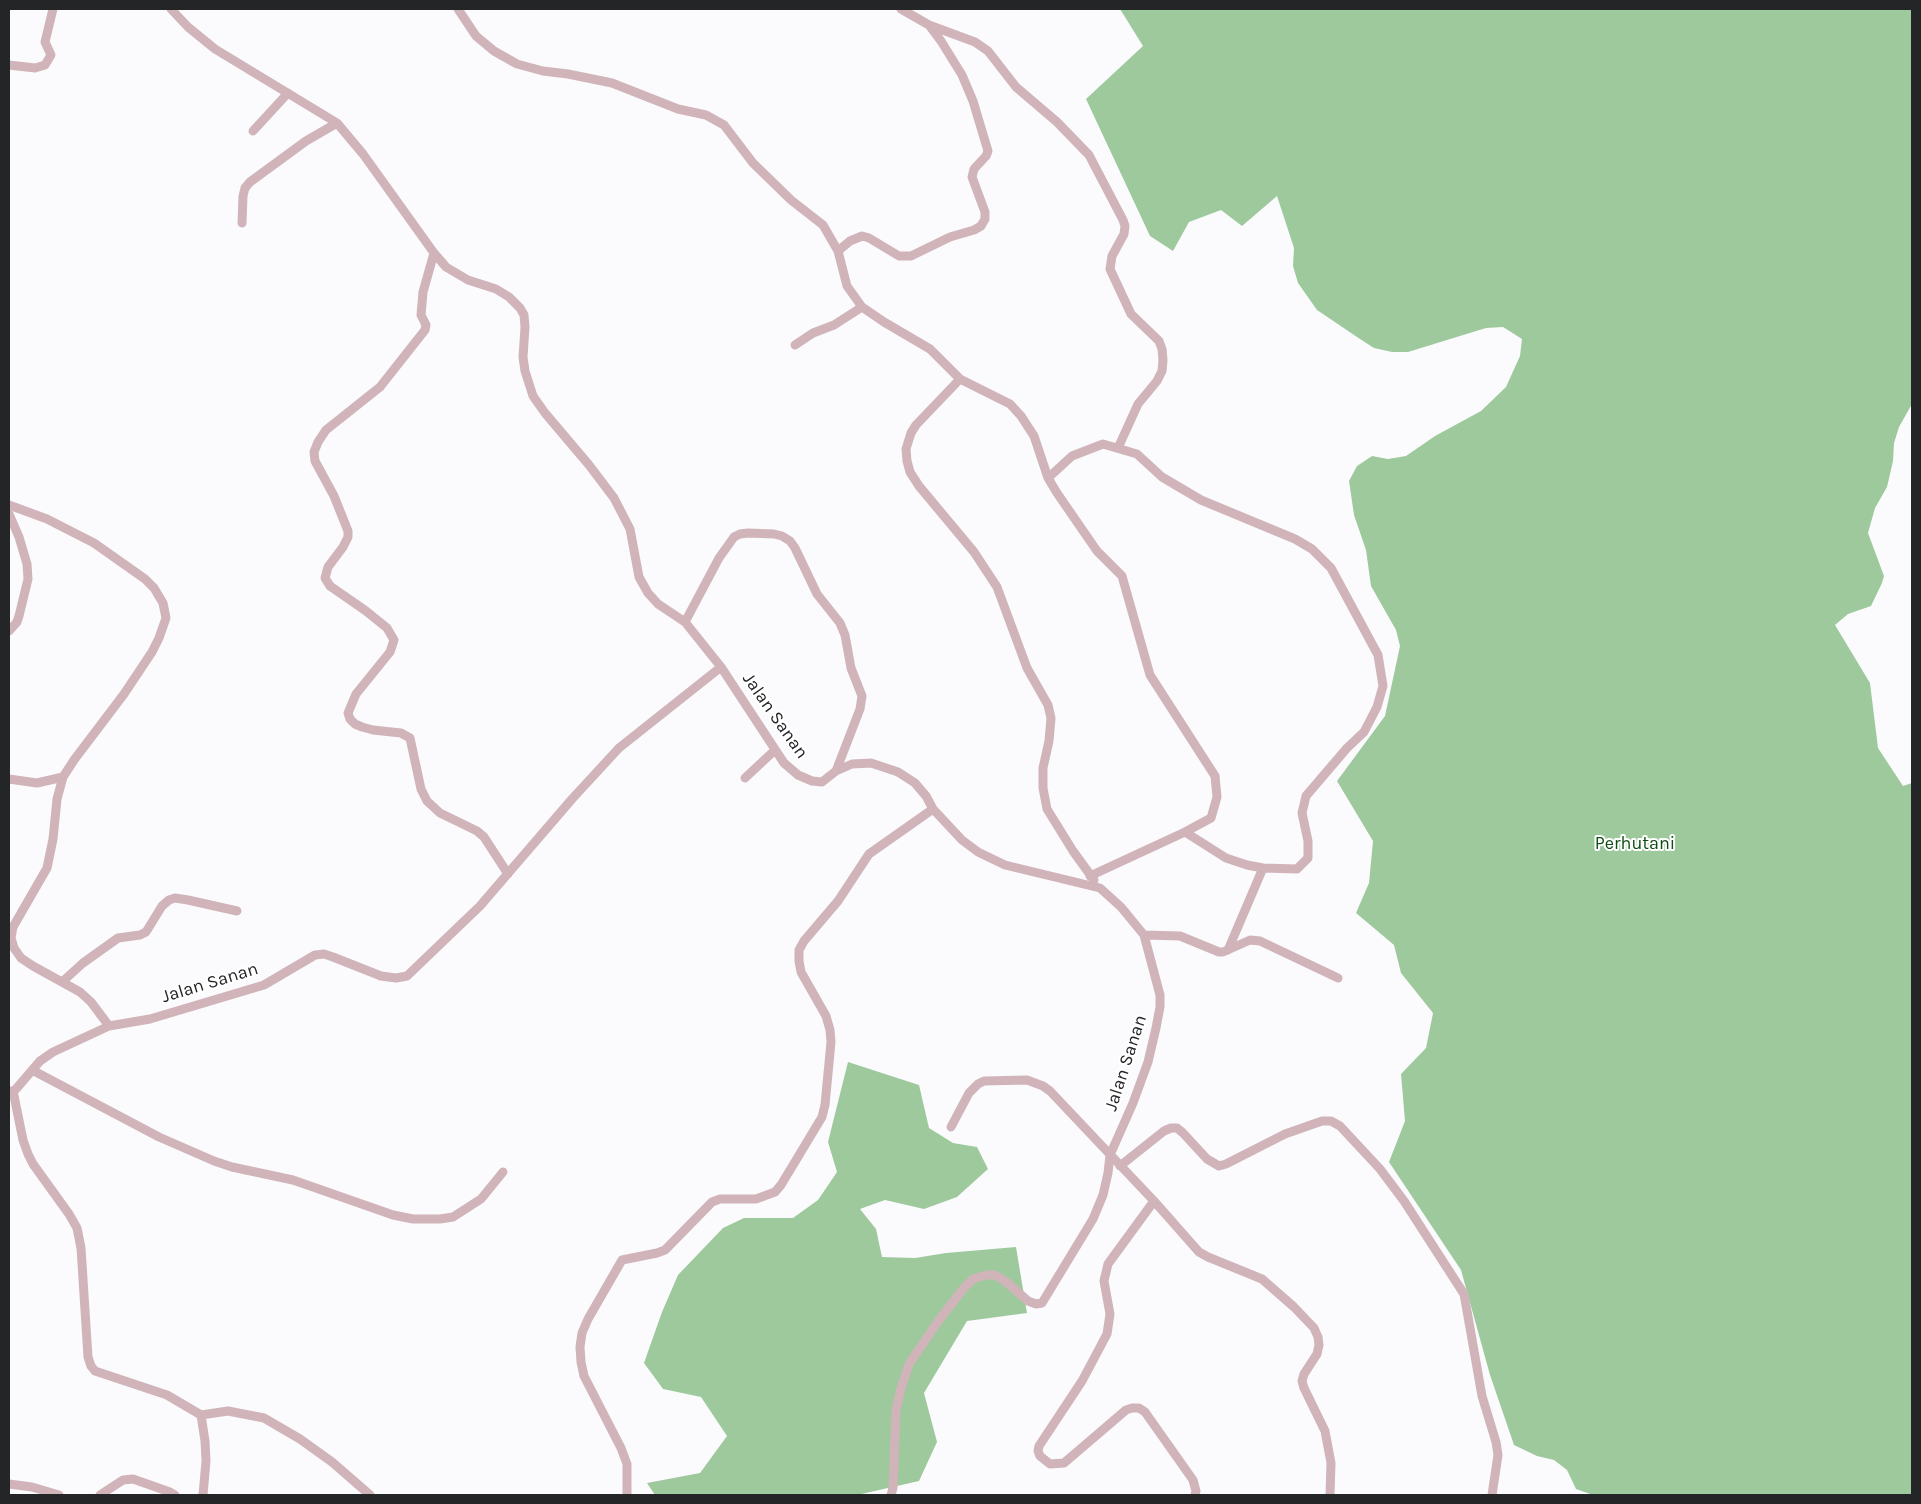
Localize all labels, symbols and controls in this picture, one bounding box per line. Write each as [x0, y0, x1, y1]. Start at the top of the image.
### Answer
street label: Jalan Sanan [738, 669, 812, 763]
park label: Perhutani [1595, 833, 1675, 855]
street label: Jalan Sanan [159, 958, 261, 1008]
street label: Jalan Sanan [1100, 1012, 1152, 1114]

